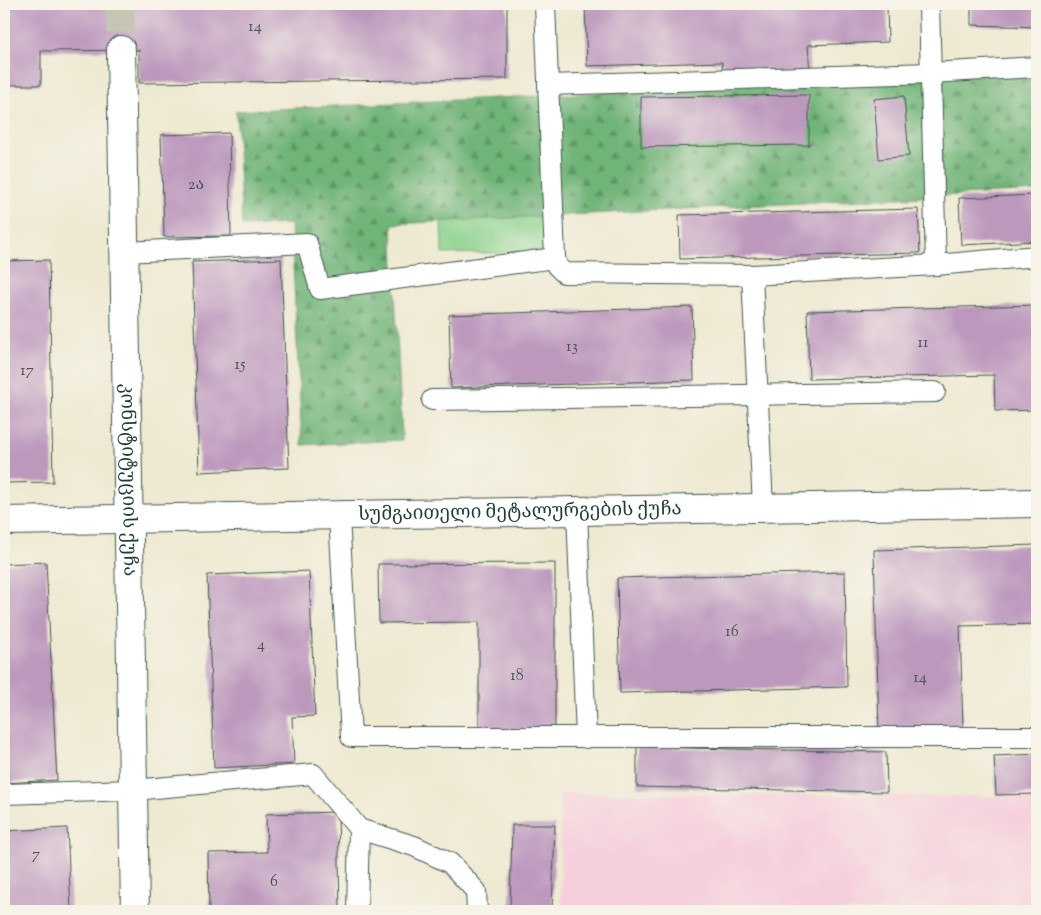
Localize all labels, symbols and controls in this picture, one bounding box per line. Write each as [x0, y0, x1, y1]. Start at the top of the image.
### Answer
house number: 14 [248, 16, 262, 39]
house number: 2ა [188, 174, 204, 197]
house number: 11 [918, 332, 929, 355]
house number: 13 [566, 336, 578, 359]
house number: 15 [235, 354, 246, 377]
house number: 17 [20, 360, 34, 383]
street label: კონსტიტუციის ქუჩა [113, 383, 143, 577]
street label: სუმგაითელი მეტალურგების ქუჩა [358, 496, 682, 528]
house number: 16 [725, 621, 739, 644]
house number: 4 [257, 634, 265, 657]
house number: 18 [510, 665, 524, 688]
house number: 14 [913, 667, 927, 690]
house number: 7 [32, 844, 40, 867]
house number: 6 [270, 871, 278, 894]

